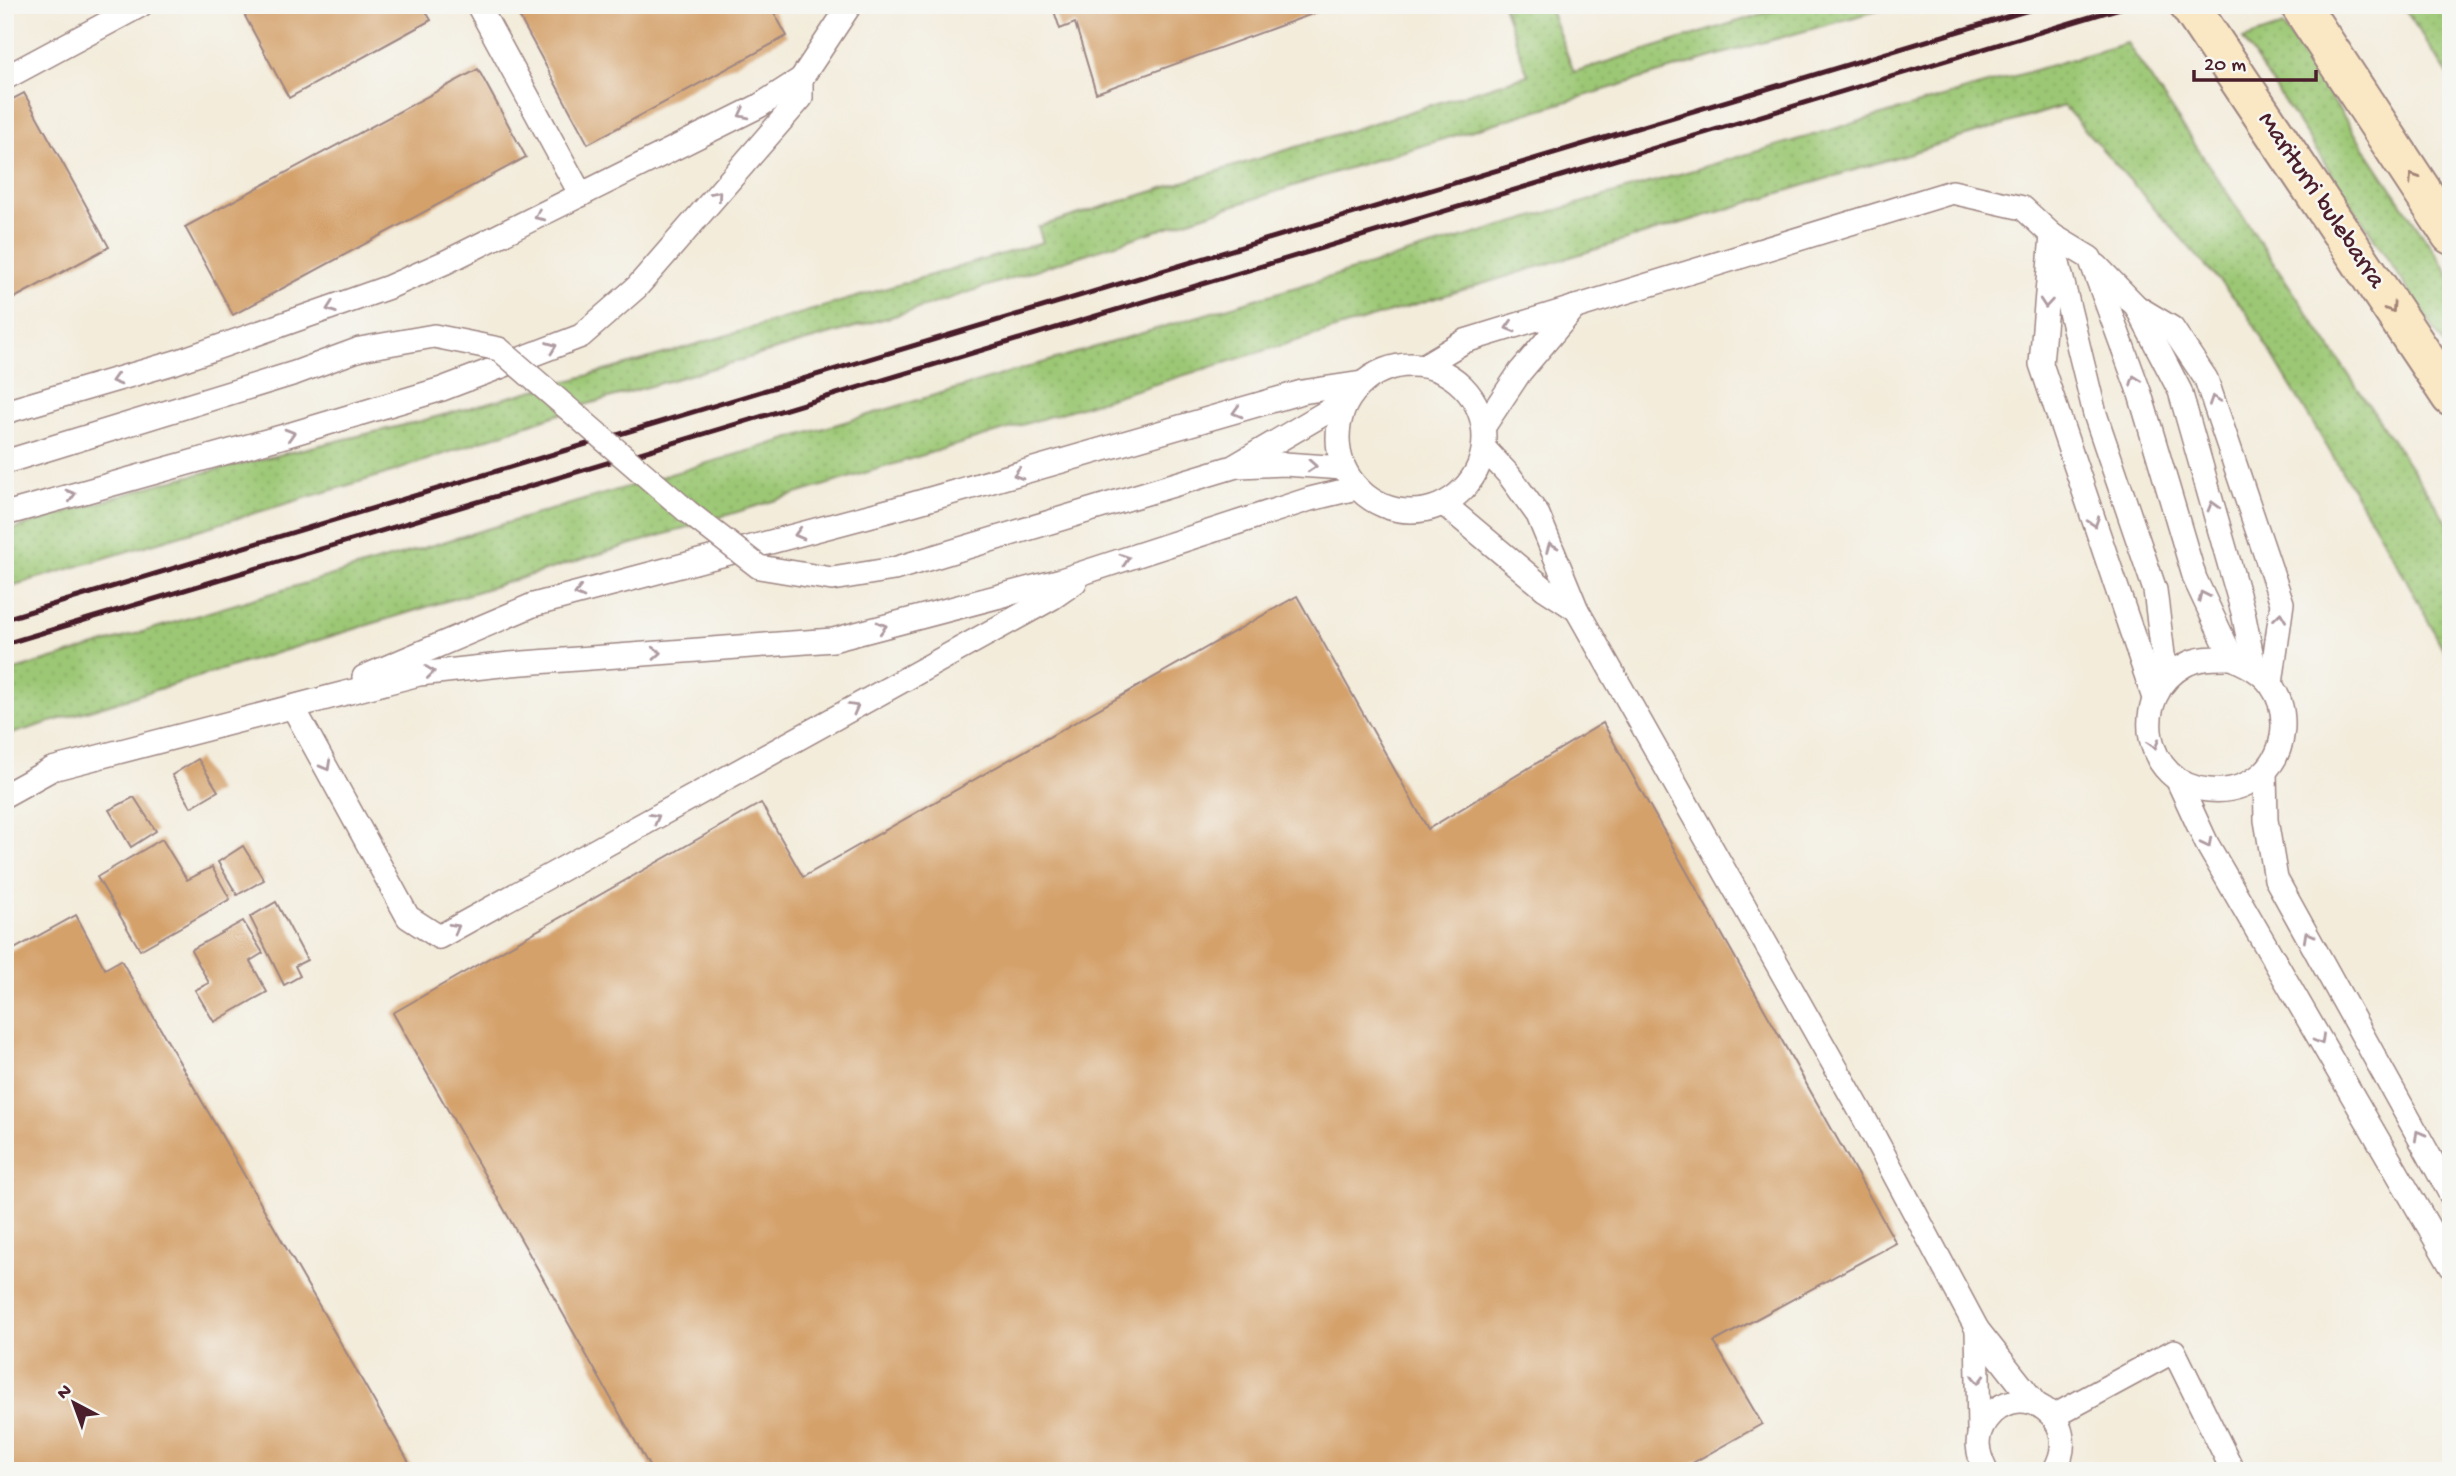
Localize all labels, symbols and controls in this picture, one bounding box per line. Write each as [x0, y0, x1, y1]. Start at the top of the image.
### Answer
scale bar [2194, 38, 2316, 82]
text: 20 m [2204, 54, 2246, 79]
one-way arrow [738, 106, 750, 120]
street label: Mariturri bulebarra [2249, 107, 2391, 297]
one-way arrow [2409, 172, 2422, 185]
one-way arrow [709, 190, 721, 203]
one-way arrow [534, 208, 546, 222]
one-way arrow [2039, 298, 2054, 309]
one-way arrow [326, 300, 338, 314]
one-way arrow [2383, 300, 2396, 313]
one-way arrow [1504, 319, 1516, 333]
one-way arrow [546, 342, 558, 356]
one-way arrow [110, 371, 122, 386]
one-way arrow [2129, 374, 2143, 386]
one-way arrow [2207, 395, 2222, 407]
one-way arrow [1231, 403, 1243, 418]
one-way arrow [284, 428, 296, 442]
one-way arrow [1307, 458, 1318, 473]
one-way arrow [1012, 466, 1024, 480]
one-way arrow [65, 489, 77, 504]
one-way arrow [2206, 501, 2221, 513]
one-way arrow [2086, 515, 2100, 527]
one-way arrow [793, 526, 805, 541]
one-way arrow [1546, 542, 1560, 554]
one-way arrow [1118, 552, 1130, 567]
one-way arrow [573, 585, 585, 599]
one-way arrow [2197, 591, 2211, 604]
one-way arrow [2273, 611, 2288, 622]
one-way arrow [876, 621, 888, 635]
one-way arrow [652, 646, 663, 661]
one-way arrow [424, 665, 436, 680]
one-way arrow [846, 703, 859, 716]
one-way arrow [2145, 738, 2160, 750]
one-way arrow [318, 759, 331, 772]
one-way arrow [647, 813, 660, 826]
one-way arrow [2199, 835, 2213, 848]
one-way arrow [448, 923, 461, 936]
one-way arrow [2303, 931, 2316, 944]
one-way arrow [2312, 1033, 2325, 1045]
one-way arrow [2414, 1130, 2427, 1142]
north arrow [38, 1368, 108, 1438]
one-way arrow [1971, 1374, 1986, 1385]
text: N [53, 1380, 77, 1406]

